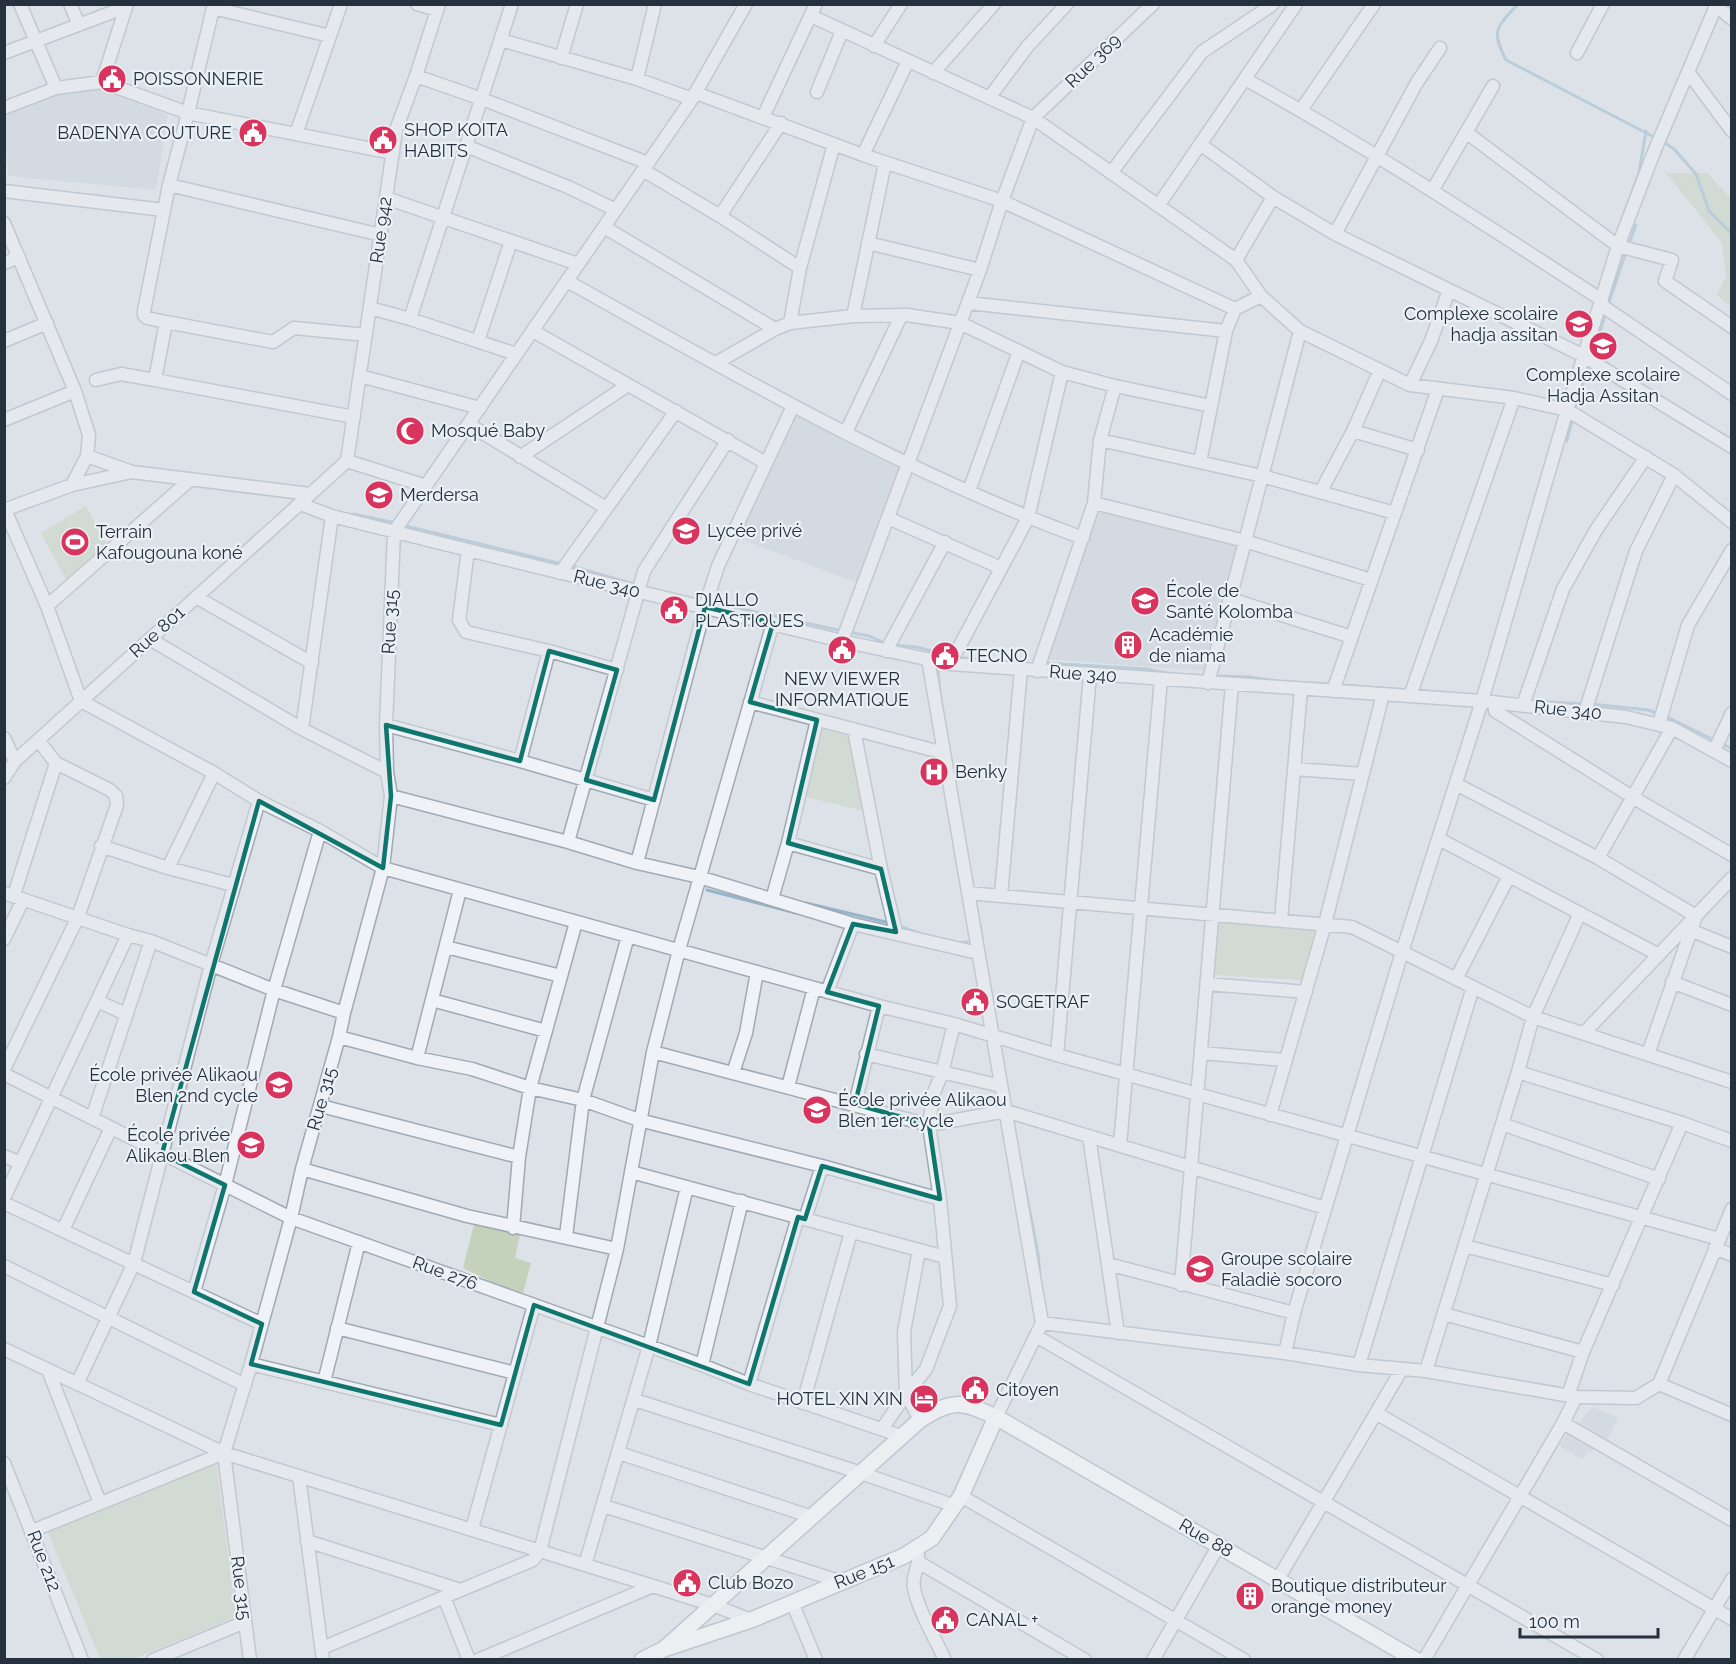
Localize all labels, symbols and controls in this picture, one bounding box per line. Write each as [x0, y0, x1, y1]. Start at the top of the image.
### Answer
street label: Rue 369 [1061, 29, 1125, 92]
public building icon: POISSONNERIE [96, 63, 128, 95]
place label: POISSONNERIE [133, 68, 264, 89]
public building icon: BADENYA COUTURE [237, 117, 269, 149]
place label: SHOP KOITA HABITS [404, 119, 508, 161]
place label: BADENYA COUTURE [57, 122, 232, 143]
public building icon: SHOP KOITA HABITS [367, 124, 399, 156]
street label: Rue 942 [365, 195, 396, 265]
place label: Complexe scolaire hadja assitan [1404, 303, 1558, 345]
school or university icon: Complexe scolaire hadja assitan [1563, 308, 1595, 340]
school or university icon: Complexe scolaire Hadja Assitan [1587, 330, 1619, 362]
place label: Complexe scolaire Hadja Assitan [1526, 364, 1680, 406]
mosque icon: Mosqué Baby [394, 415, 426, 447]
place label: Mosqué Baby [431, 420, 546, 441]
school or university icon: Merdersa [363, 479, 395, 511]
place label: Merdersa [400, 484, 479, 505]
school or university icon: Lycée privé [670, 515, 702, 547]
place label: Lycée privé [707, 520, 803, 541]
place label: Terrain Kafougouna koné [96, 521, 243, 563]
sports icon: Terrain Kafougouna koné [59, 526, 91, 558]
street label: Rue 340 [572, 565, 643, 602]
place label: École de Santé Kolomba [1166, 579, 1293, 622]
school or university icon: École de Santé Kolomba [1129, 585, 1161, 617]
street label: Rue 315 [377, 589, 402, 655]
place label: DIALLO PLASTIQUES [695, 589, 804, 631]
public building icon: DIALLO PLASTIQUES [658, 594, 690, 626]
street label: Rue 801 [125, 601, 189, 662]
place label: Académie de niama [1149, 624, 1234, 666]
building icon: Académie de niama [1112, 629, 1144, 661]
public building icon: NEW VIEWER INFORMATIQUE [826, 634, 858, 666]
public building icon: TECNO [929, 640, 961, 672]
place label: TECNO [966, 645, 1027, 666]
street label: Rue 340 [1048, 661, 1118, 686]
place label: NEW VIEWER INFORMATIQUE [775, 668, 909, 710]
street label: Rue 340 [1533, 696, 1603, 723]
hospital icon: Benky [918, 756, 950, 788]
place label: Benky [955, 761, 1008, 782]
public building icon: SOGETRAF [959, 986, 991, 1018]
place label: SOGETRAF [996, 991, 1090, 1012]
place label: École privée Alikaou Blen 2nd cycle [89, 1063, 258, 1106]
street label: Rue 315 [303, 1065, 341, 1133]
school or university icon: École privée Alikaou Blen 2nd cycle [263, 1069, 295, 1101]
place label: École privée Alikaou Blen 1er cycle [838, 1088, 1007, 1131]
school or university icon: École privée Alikaou Blen 1er cycle [801, 1094, 833, 1126]
place label: École privée Alikaou Blen [126, 1123, 230, 1166]
school or university icon: École privée Alikaou Blen [235, 1129, 267, 1161]
place label: Groupe scolaire Faladiè socoro [1221, 1248, 1352, 1290]
street label: Rue 276 [410, 1251, 481, 1294]
school or university icon: Groupe scolaire Faladiè socoro [1184, 1253, 1216, 1285]
public building icon: Citoyen [959, 1374, 991, 1406]
place label: Citoyen [996, 1379, 1059, 1400]
hotel icon: HOTEL XIN XIN [908, 1383, 940, 1415]
place label: HOTEL XIN XIN [776, 1388, 903, 1409]
street label: Rue 88 [1176, 1514, 1237, 1561]
street label: Rue 212 [23, 1527, 66, 1594]
street label: Rue 151 [831, 1550, 897, 1593]
street label: Rue 315 [227, 1555, 256, 1621]
public building icon: Club Bozo [671, 1567, 703, 1599]
place label: Club Bozo [708, 1572, 794, 1593]
place label: Boutique distributeur orange money [1271, 1575, 1447, 1617]
building icon: Boutique distributeur orange money [1234, 1580, 1266, 1612]
scale bar [1520, 1601, 1658, 1639]
public building icon: CANAL + [929, 1604, 961, 1636]
place label: CANAL + [966, 1609, 1038, 1630]
text: 100 m [1529, 1611, 1580, 1632]

